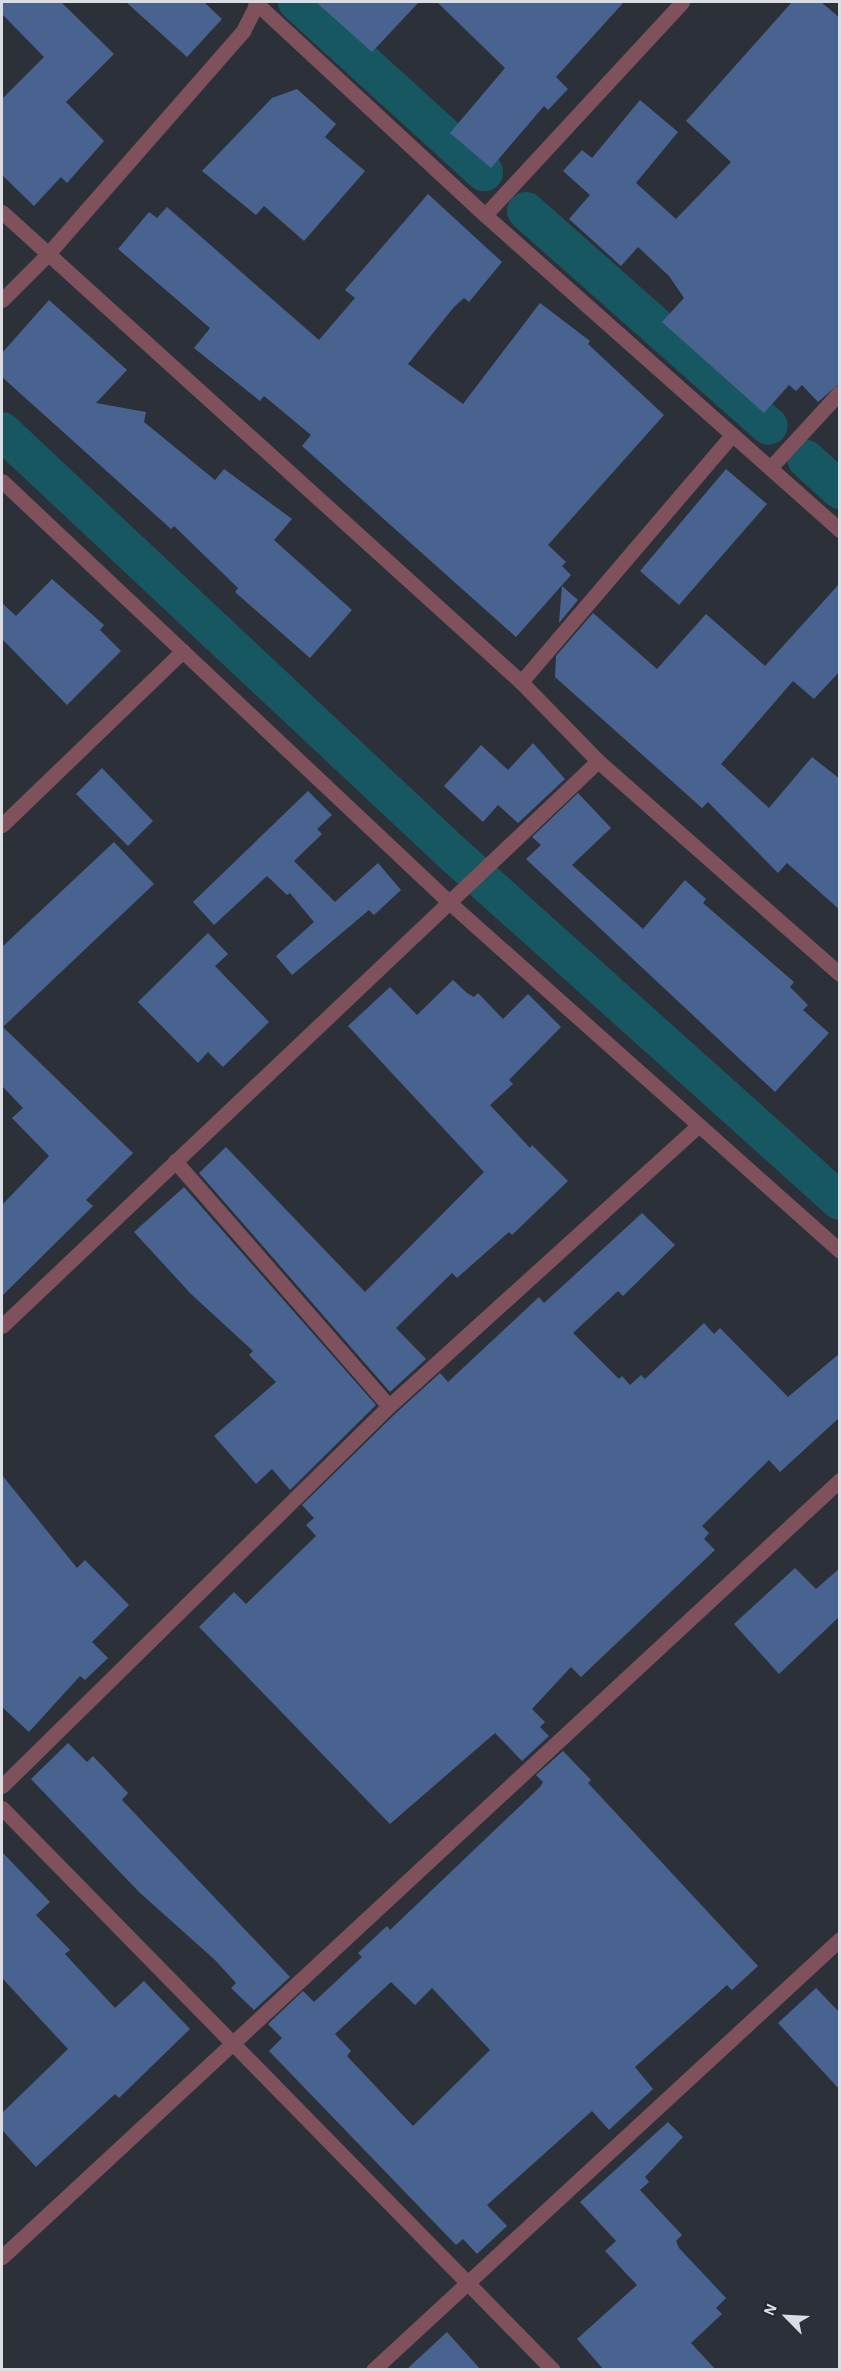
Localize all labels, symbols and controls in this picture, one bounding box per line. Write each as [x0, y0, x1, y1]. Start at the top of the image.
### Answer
north arrow [757, 2287, 817, 2347]
text: N [761, 2301, 780, 2318]

